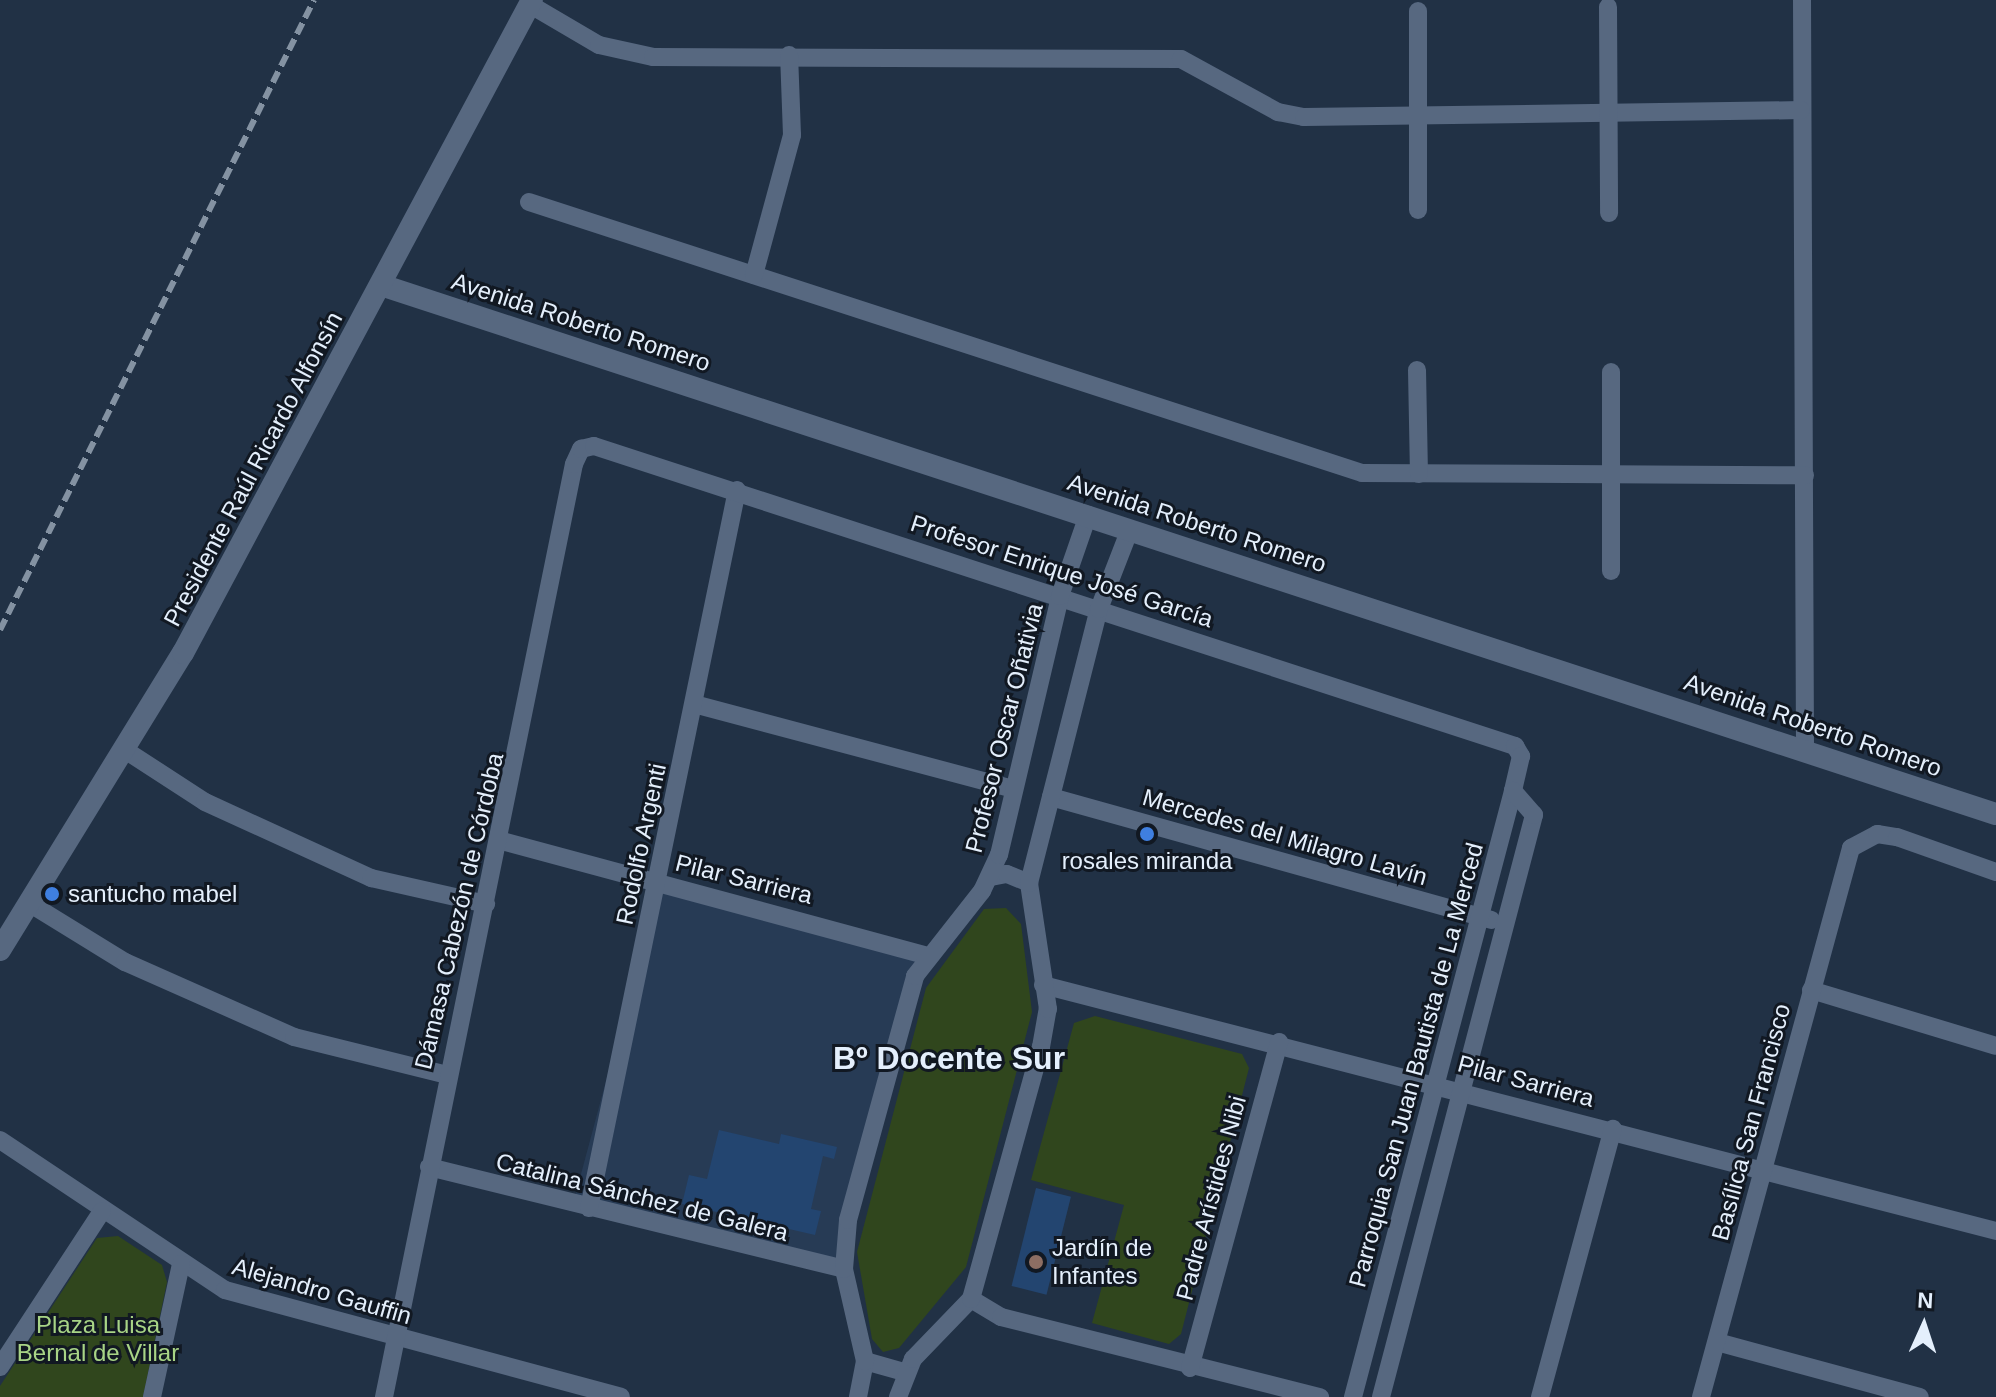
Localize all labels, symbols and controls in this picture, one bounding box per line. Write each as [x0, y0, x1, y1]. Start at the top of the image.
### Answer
street label: Avenida Roberto Romero [448, 267, 714, 377]
street label: Presidente Raúl Ricardo Alfonsín [157, 306, 349, 632]
street label: Avenida Roberto Romero [1064, 468, 1330, 578]
street label: Profesor Enrique José García [907, 508, 1217, 634]
street label: Profesor Oscar Oñativia [959, 600, 1049, 856]
street label: Avenida Roberto Romero [1680, 667, 1946, 783]
street label: Dámasa Cabezón de Córdoba [409, 750, 509, 1072]
street label: Rodolfo Argenti [610, 760, 672, 928]
street label: Mercedes del Milagro Lavín [1139, 783, 1431, 891]
marker: rosales miranda [1138, 825, 1156, 843]
street label: Parroquia San Juan Bautista de La Merced [1343, 840, 1489, 1290]
place label: rosales miranda [1062, 847, 1232, 875]
street label: Pilar Sarriera [673, 848, 815, 910]
place label: santucho mabel [68, 880, 237, 908]
marker: santucho mabel [43, 885, 61, 903]
street label: Basílica San Francisco [1706, 1000, 1796, 1244]
district label: Bº Docente Sur [833, 1039, 1065, 1077]
street label: Pilar Sarriera [1455, 1049, 1597, 1113]
street label: Padre Arístides Nibi [1170, 1092, 1252, 1304]
street label: Catalina Sánchez de Galera [493, 1147, 791, 1247]
place label: Jardín de Infantes [1052, 1234, 1152, 1290]
street label: Alejandro Gauffin [229, 1252, 415, 1330]
marker: Jardín de Infantes [1027, 1253, 1045, 1271]
north arrow [1884, 1285, 1964, 1365]
text: N [1917, 1288, 1934, 1313]
park label: Plaza Luisa Bernal de Villar [17, 1311, 179, 1367]

